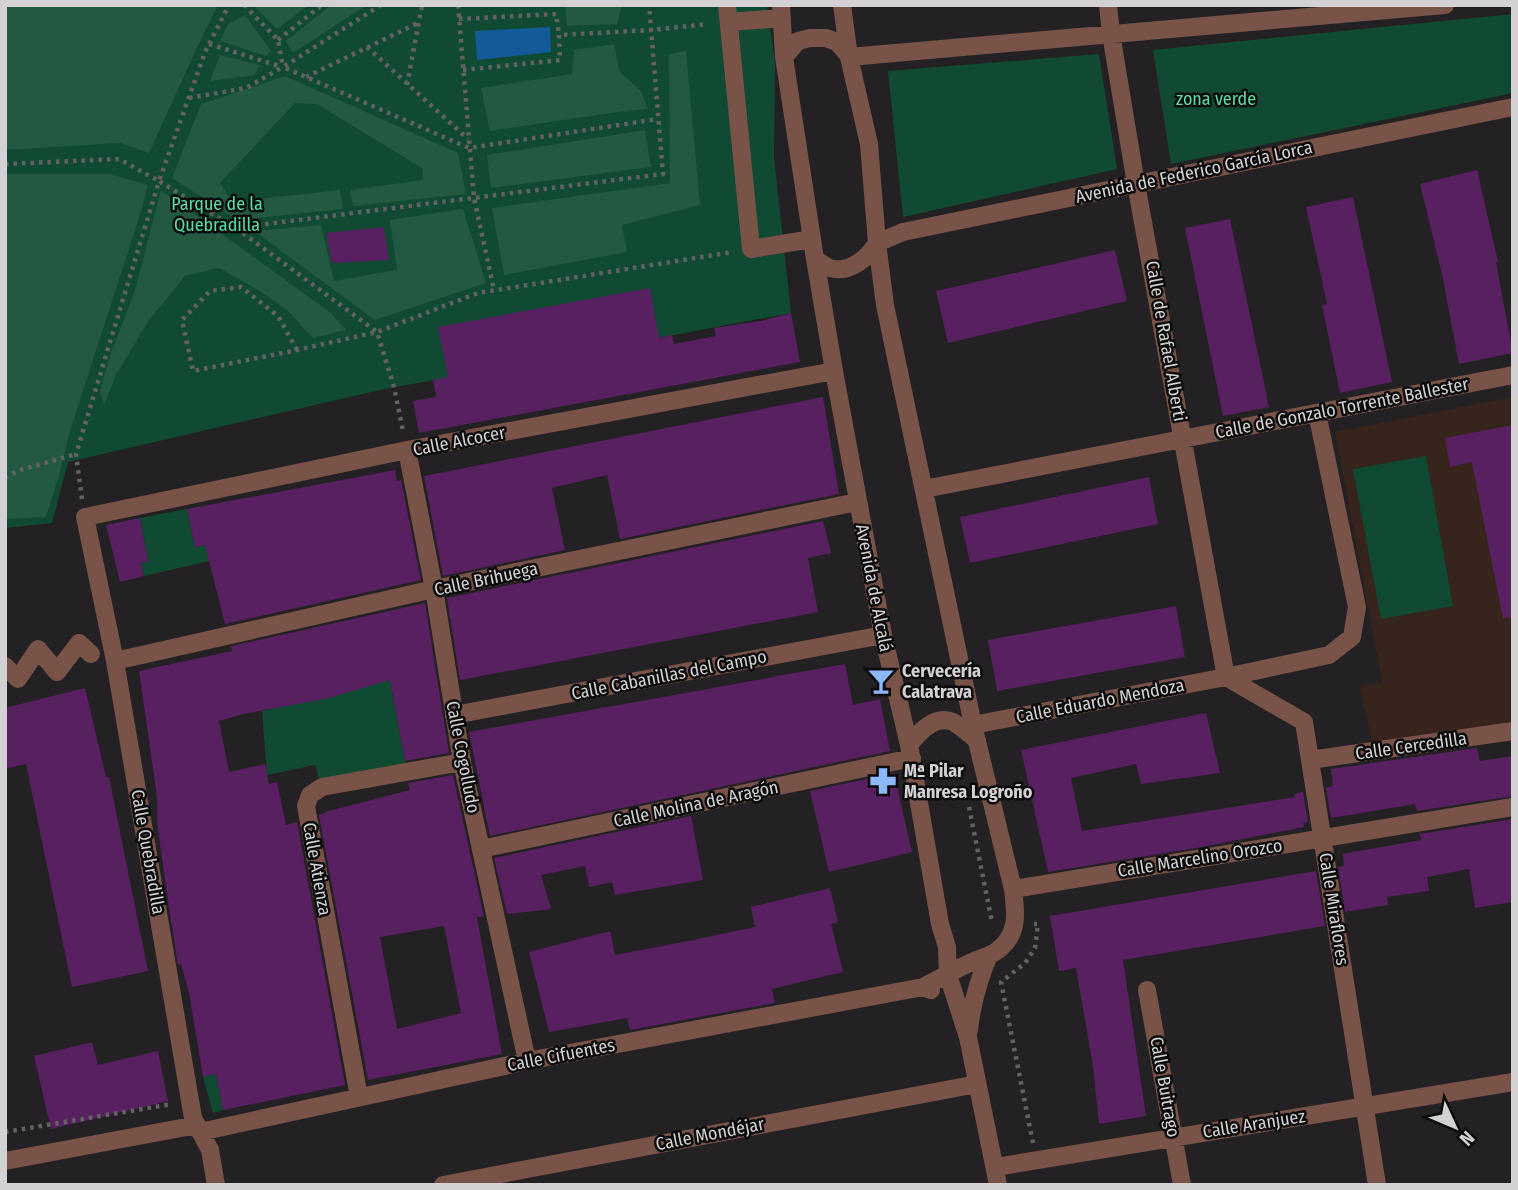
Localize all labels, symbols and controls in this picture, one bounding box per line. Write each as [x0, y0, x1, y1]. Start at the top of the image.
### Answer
park label: zona verde [1176, 88, 1256, 110]
street label: Avenida de Federico García Lorca [1073, 136, 1315, 208]
park label: Parque de la Quebradilla [171, 193, 263, 236]
street label: Calle de Rafael Alberti [1141, 259, 1191, 423]
street label: Calle de Gonzalo Torrente Ballester [1214, 373, 1471, 443]
street label: Calle Alcocer [411, 421, 508, 461]
street label: Avenida de Alcalá [851, 522, 897, 654]
street label: Calle Brihuega [432, 557, 540, 601]
street label: Calle Cabanillas del Campo [570, 645, 768, 705]
place label: Cervecería Calatrava [902, 660, 981, 703]
bar icon: Cervecería Calatrava [866, 666, 896, 696]
street label: Calle Eduardo Mendoza [1014, 674, 1186, 728]
street label: Calle Cogolludo [441, 699, 485, 815]
street label: Calle Cercedilla [1354, 727, 1468, 765]
place label: Mª Pilar Manresa Logroño [904, 760, 1033, 803]
pharmacy icon: Mª Pilar Manresa Logroño [868, 766, 898, 796]
street label: Calle Molina de Aragón [612, 776, 780, 832]
street label: Calle Quebradilla [126, 788, 170, 916]
street label: Calle Atienza [298, 821, 336, 917]
street label: Calle Marcelino Orozco [1116, 834, 1284, 882]
street label: Calle Miraflores [1314, 851, 1354, 967]
street label: Calle Cifuentes [505, 1034, 617, 1076]
street label: Calle Buitrago [1145, 1035, 1185, 1139]
north arrow [1420, 1092, 1490, 1162]
street label: Calle Aranjuez [1201, 1105, 1307, 1143]
street label: Calle Mondéjar [654, 1113, 767, 1155]
text: N [1455, 1126, 1479, 1151]

